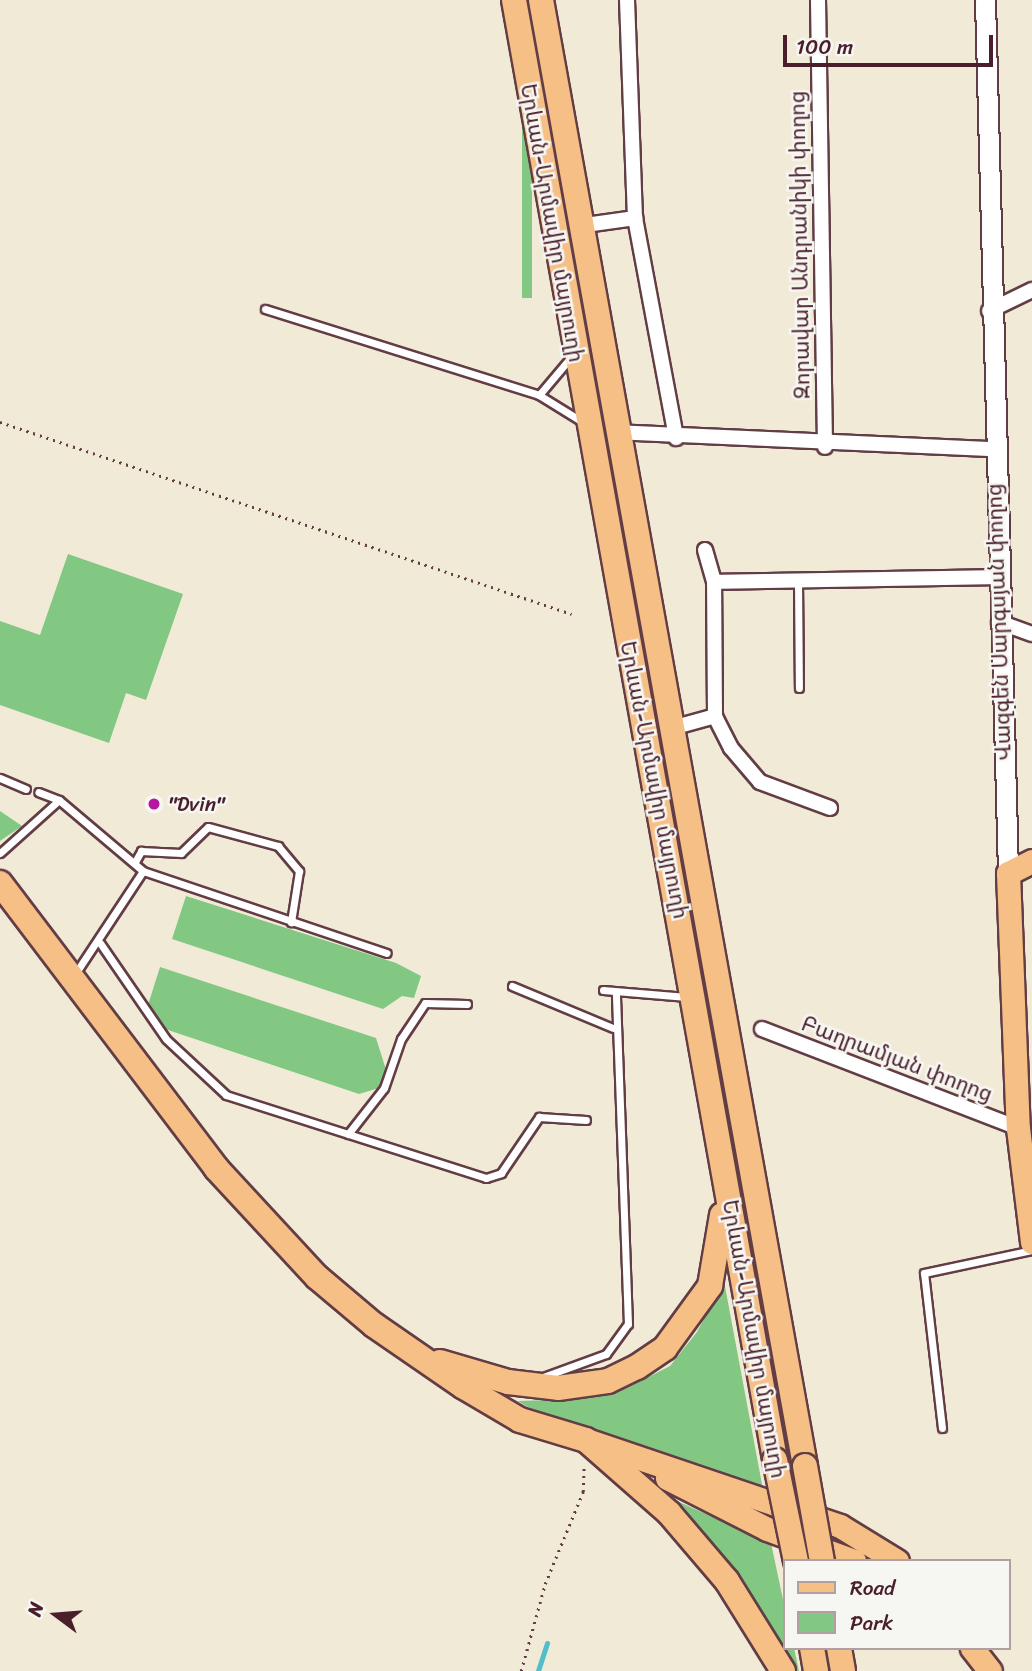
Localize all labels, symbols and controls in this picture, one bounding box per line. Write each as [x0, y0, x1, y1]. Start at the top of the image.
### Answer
scale bar [787, 21, 997, 65]
text: 100 m [796, 28, 853, 66]
street label: Երևան-Արմավիր մայրուղի [515, 82, 589, 364]
street label: Զորավար Անդրանիկի փողոց [785, 91, 815, 399]
street label: Վազգեն Սարգսյան փողոց [982, 483, 1016, 761]
street label: Երևան-Արմավիր մայրուղի [615, 639, 693, 921]
place label: "Dvin" [168, 791, 225, 817]
marker: "Dvin" [146, 796, 162, 812]
street label: Բաղրամյան փողոց [798, 1011, 996, 1107]
street label: Երևան-Արմավիր մայրուղի [717, 1198, 791, 1480]
legend [783, 1559, 1011, 1650]
text: Road [850, 1569, 895, 1607]
north arrow [21, 1580, 91, 1650]
text: N [18, 1598, 53, 1620]
text: Park [850, 1604, 893, 1642]

